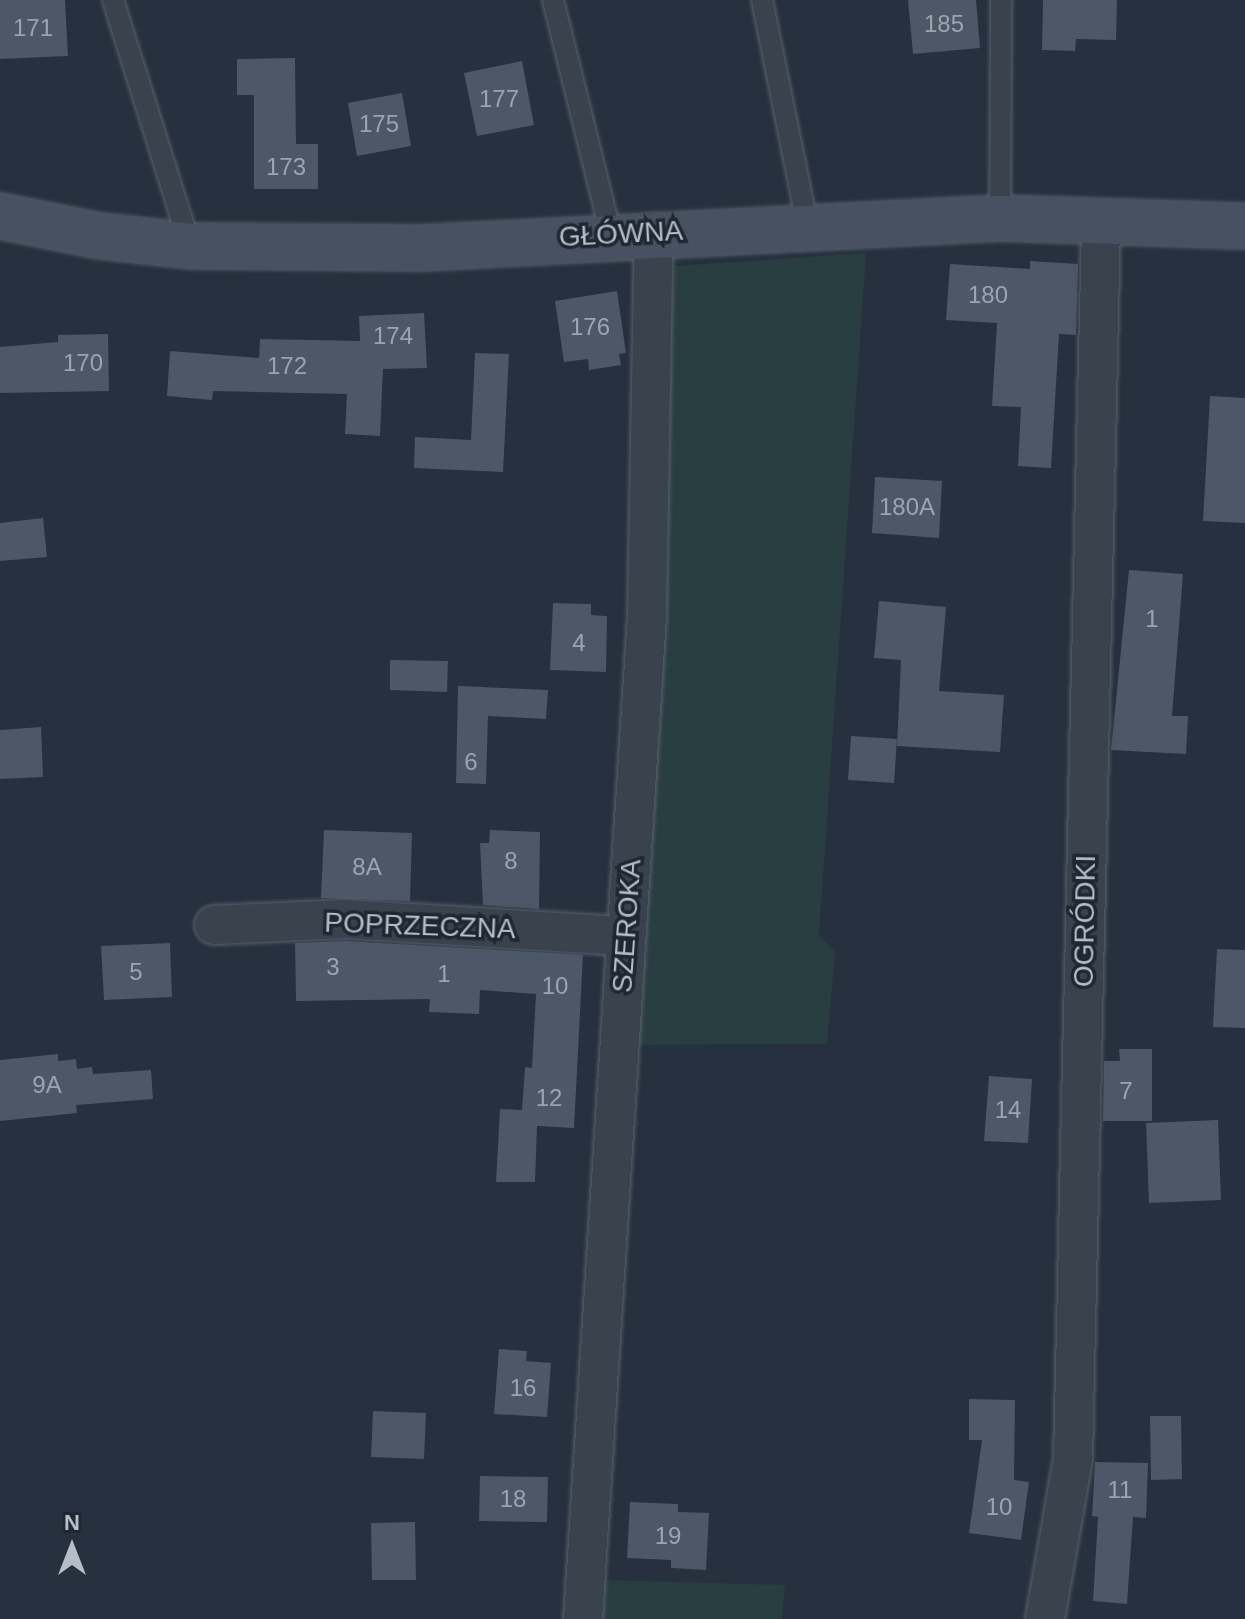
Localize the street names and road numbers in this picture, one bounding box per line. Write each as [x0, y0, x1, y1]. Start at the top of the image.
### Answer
street label: GŁÓWNA [558, 214, 684, 254]
street label: OGRÓDKI [1067, 855, 1103, 987]
street label: SZEROKA [606, 858, 648, 994]
street label: POPRZECZNA [324, 906, 516, 946]

